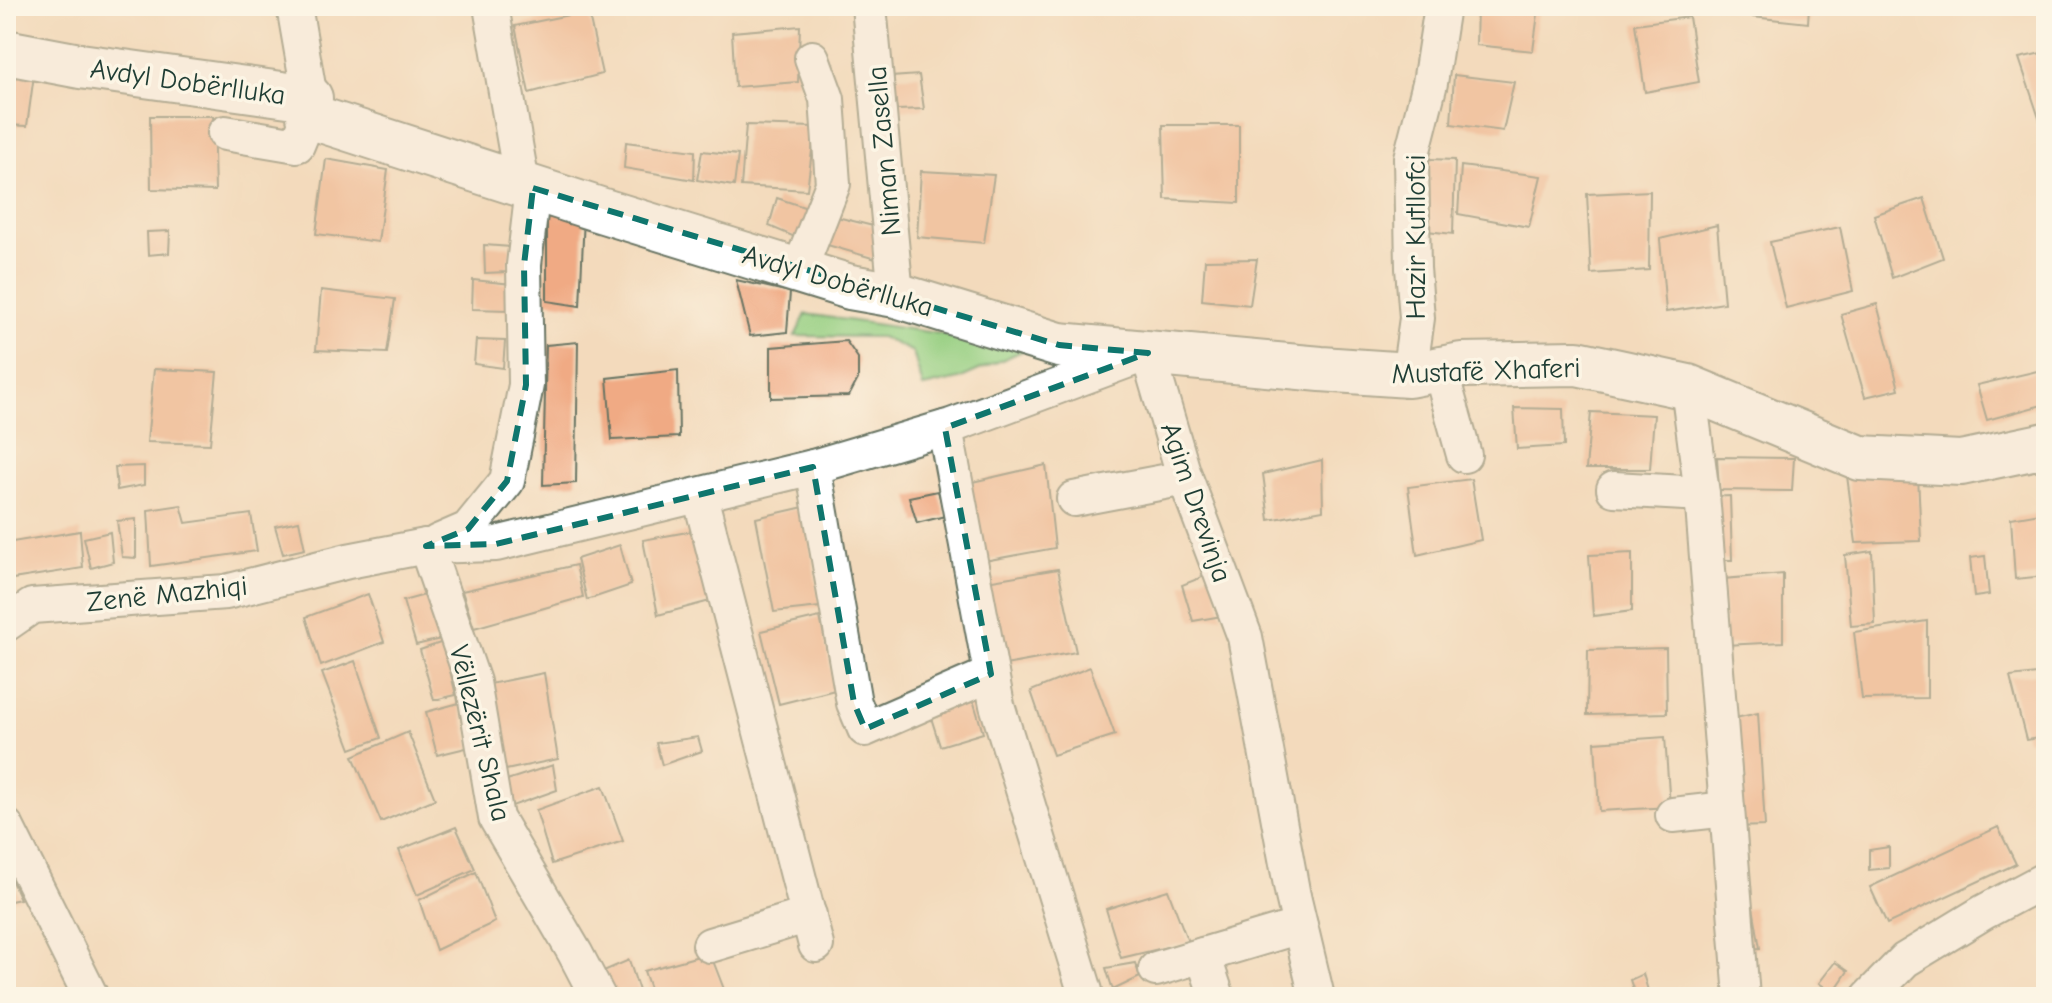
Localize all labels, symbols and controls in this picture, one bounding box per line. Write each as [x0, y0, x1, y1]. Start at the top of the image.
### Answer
street label: Avdyl Dobërlluka [88, 52, 288, 112]
street label: Niman Zasella [861, 65, 907, 237]
street label: Hazir Kutllofci [1400, 154, 1432, 320]
street label: Avdyl Dobërlluka [739, 238, 937, 323]
street label: Mustafë Xhaferi [1391, 352, 1581, 390]
street label: Agim Drevinja [1154, 418, 1238, 586]
street label: Zenë Mazhiqi [85, 570, 249, 618]
street label: Vëllezërit Shala [443, 642, 517, 825]

